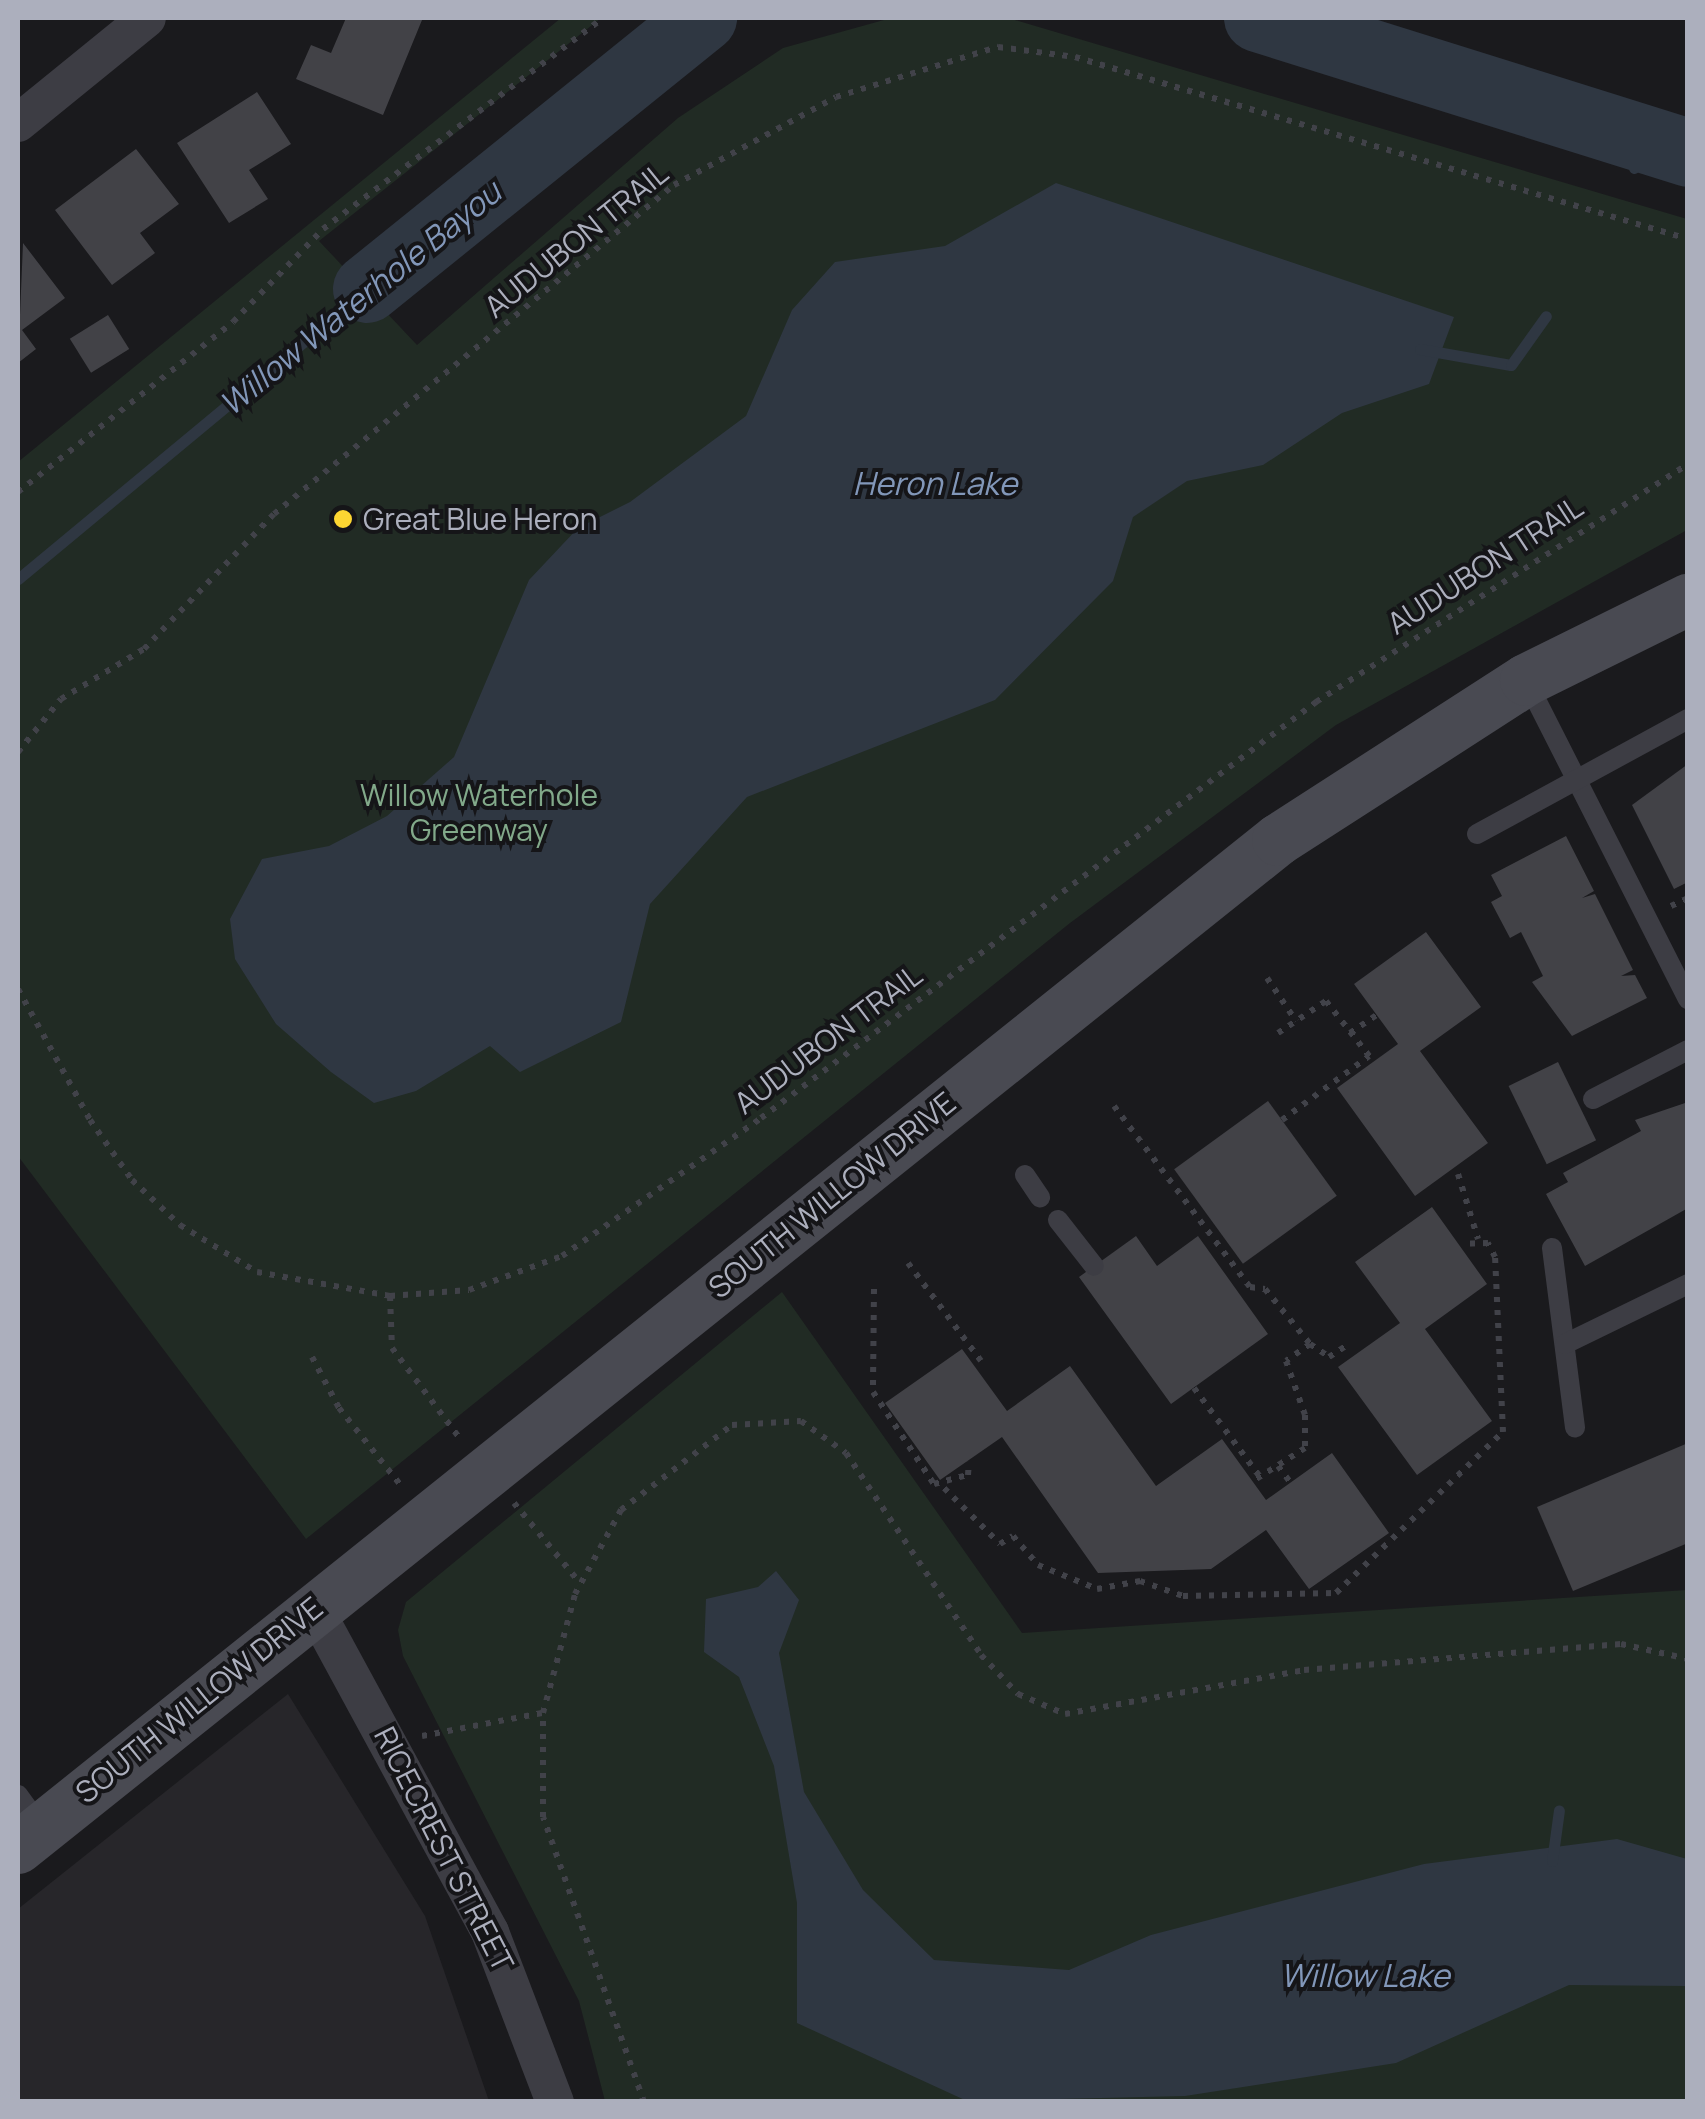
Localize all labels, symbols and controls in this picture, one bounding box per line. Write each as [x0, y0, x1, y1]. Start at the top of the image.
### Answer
street label: AUDUBON TRAIL [477, 155, 675, 325]
water label: Willow Waterhole Bayou [212, 173, 508, 423]
water label: Heron Lake [853, 464, 1017, 502]
street label: AUDUBON TRAIL [1381, 489, 1589, 641]
place label: Great Blue Heron [363, 501, 597, 537]
marker: Great Blue Heron [332, 508, 354, 530]
park label: Willow Waterhole Greenway [360, 777, 598, 848]
street label: AUDUBON TRAIL [727, 957, 929, 1121]
street label: SOUTH WILLOW DRIVE [701, 1084, 963, 1306]
street label: SOUTH WILLOW DRIVE [68, 1589, 330, 1811]
street label: RICECREST STREET [367, 1720, 521, 1978]
water label: Willow Lake [1280, 1956, 1450, 1994]

